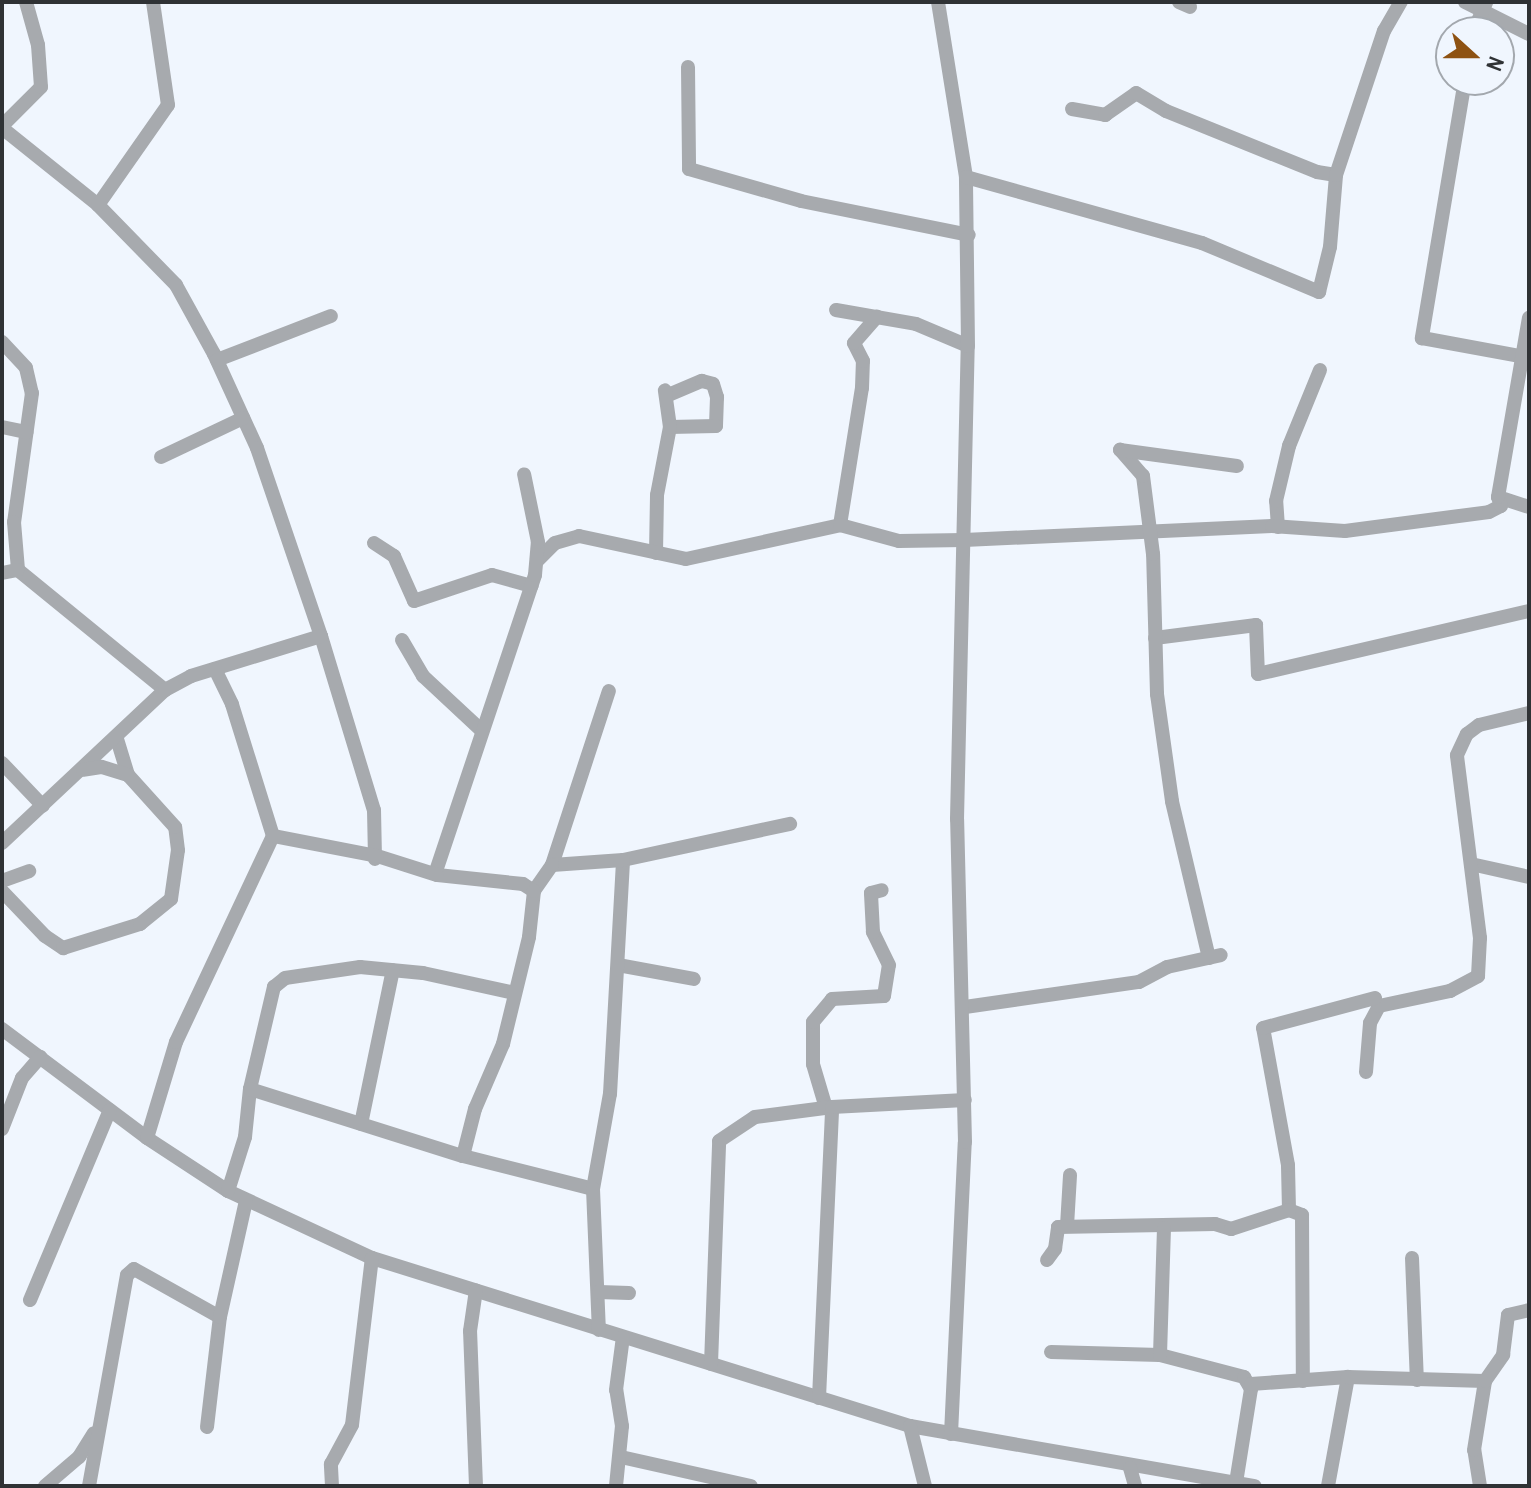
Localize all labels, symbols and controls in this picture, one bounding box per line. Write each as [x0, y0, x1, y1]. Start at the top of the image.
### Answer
north arrow [1435, 16, 1515, 96]
text: N [1479, 52, 1512, 75]

